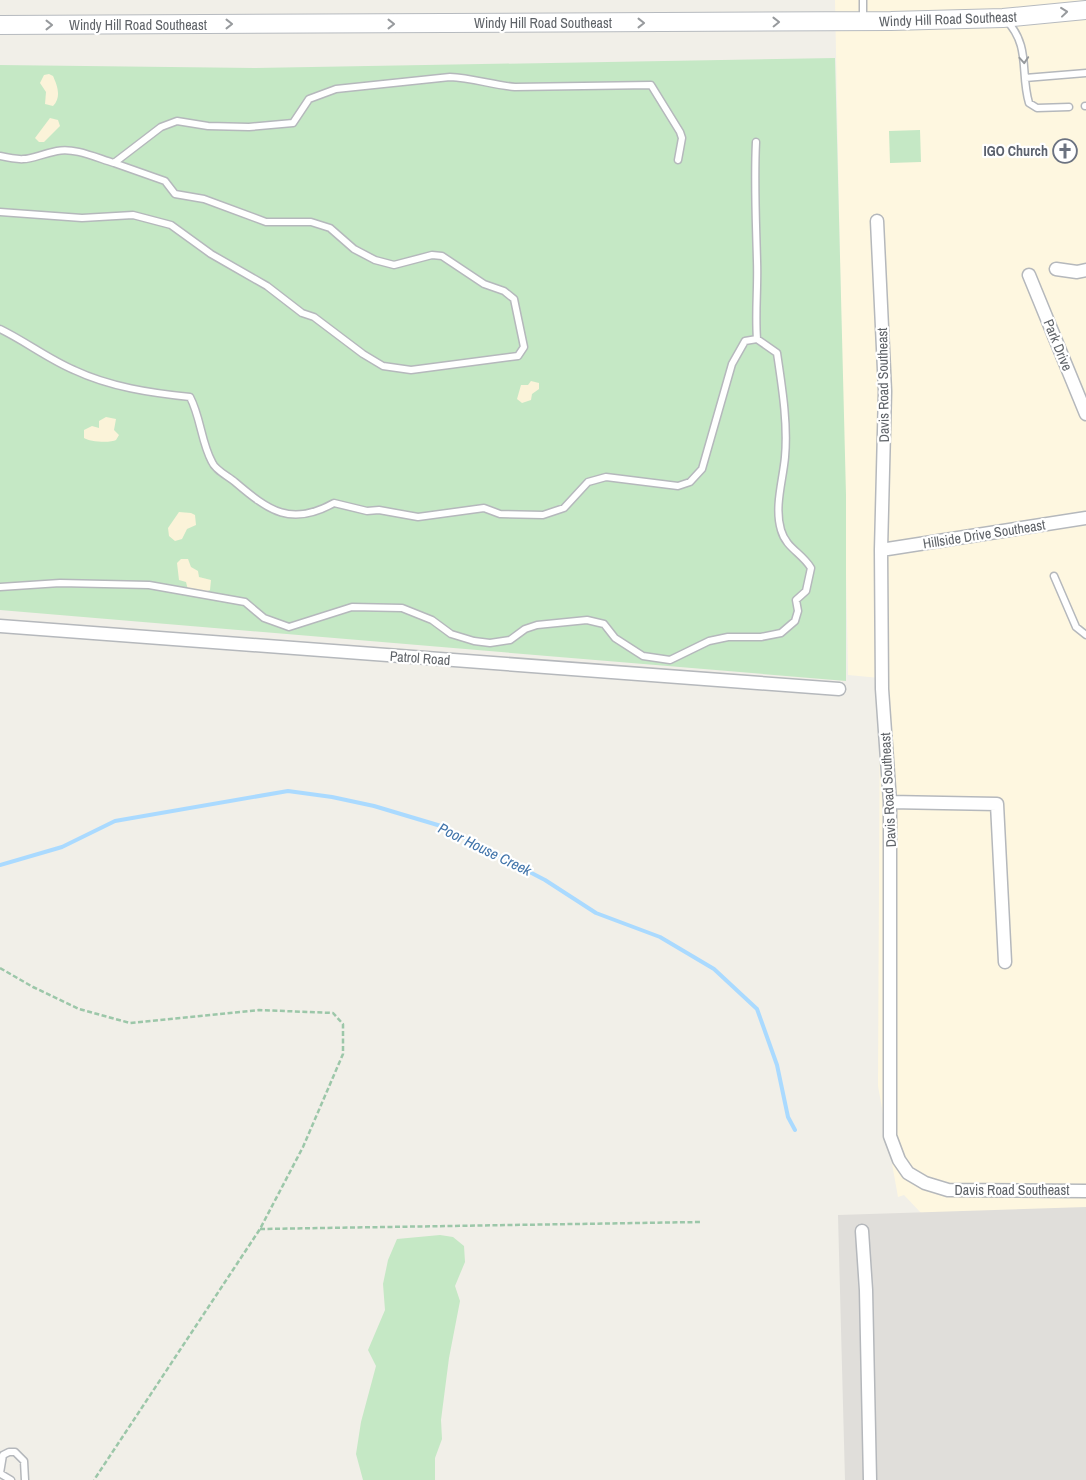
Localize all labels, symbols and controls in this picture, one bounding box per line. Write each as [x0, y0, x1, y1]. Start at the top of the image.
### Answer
one-way arrow [1061, 7, 1069, 18]
street label: Windy Hill Road Southeast [879, 8, 1017, 30]
street label: Windy Hill Road Southeast [474, 14, 612, 32]
street label: Windy Hill Road Southeast [69, 16, 207, 34]
one-way arrow [773, 17, 781, 27]
one-way arrow [638, 18, 645, 28]
one-way arrow [225, 19, 233, 29]
one-way arrow [388, 19, 395, 29]
one-way arrow [45, 20, 53, 30]
one-way arrow [1018, 56, 1029, 64]
church icon: IGO Church [1052, 138, 1078, 164]
place label: IGO Church [984, 142, 1048, 160]
street label: Park Drive [1039, 316, 1077, 374]
street label: Davis Road Southeast [873, 327, 893, 443]
street label: Hillside Drive Southeast [921, 515, 1047, 553]
street label: Patrol Road [389, 647, 451, 669]
street label: Davis Road Southeast [876, 732, 900, 848]
water label: Poor House Creek [435, 817, 536, 881]
street label: Davis Road Southeast [955, 1181, 1069, 1199]

